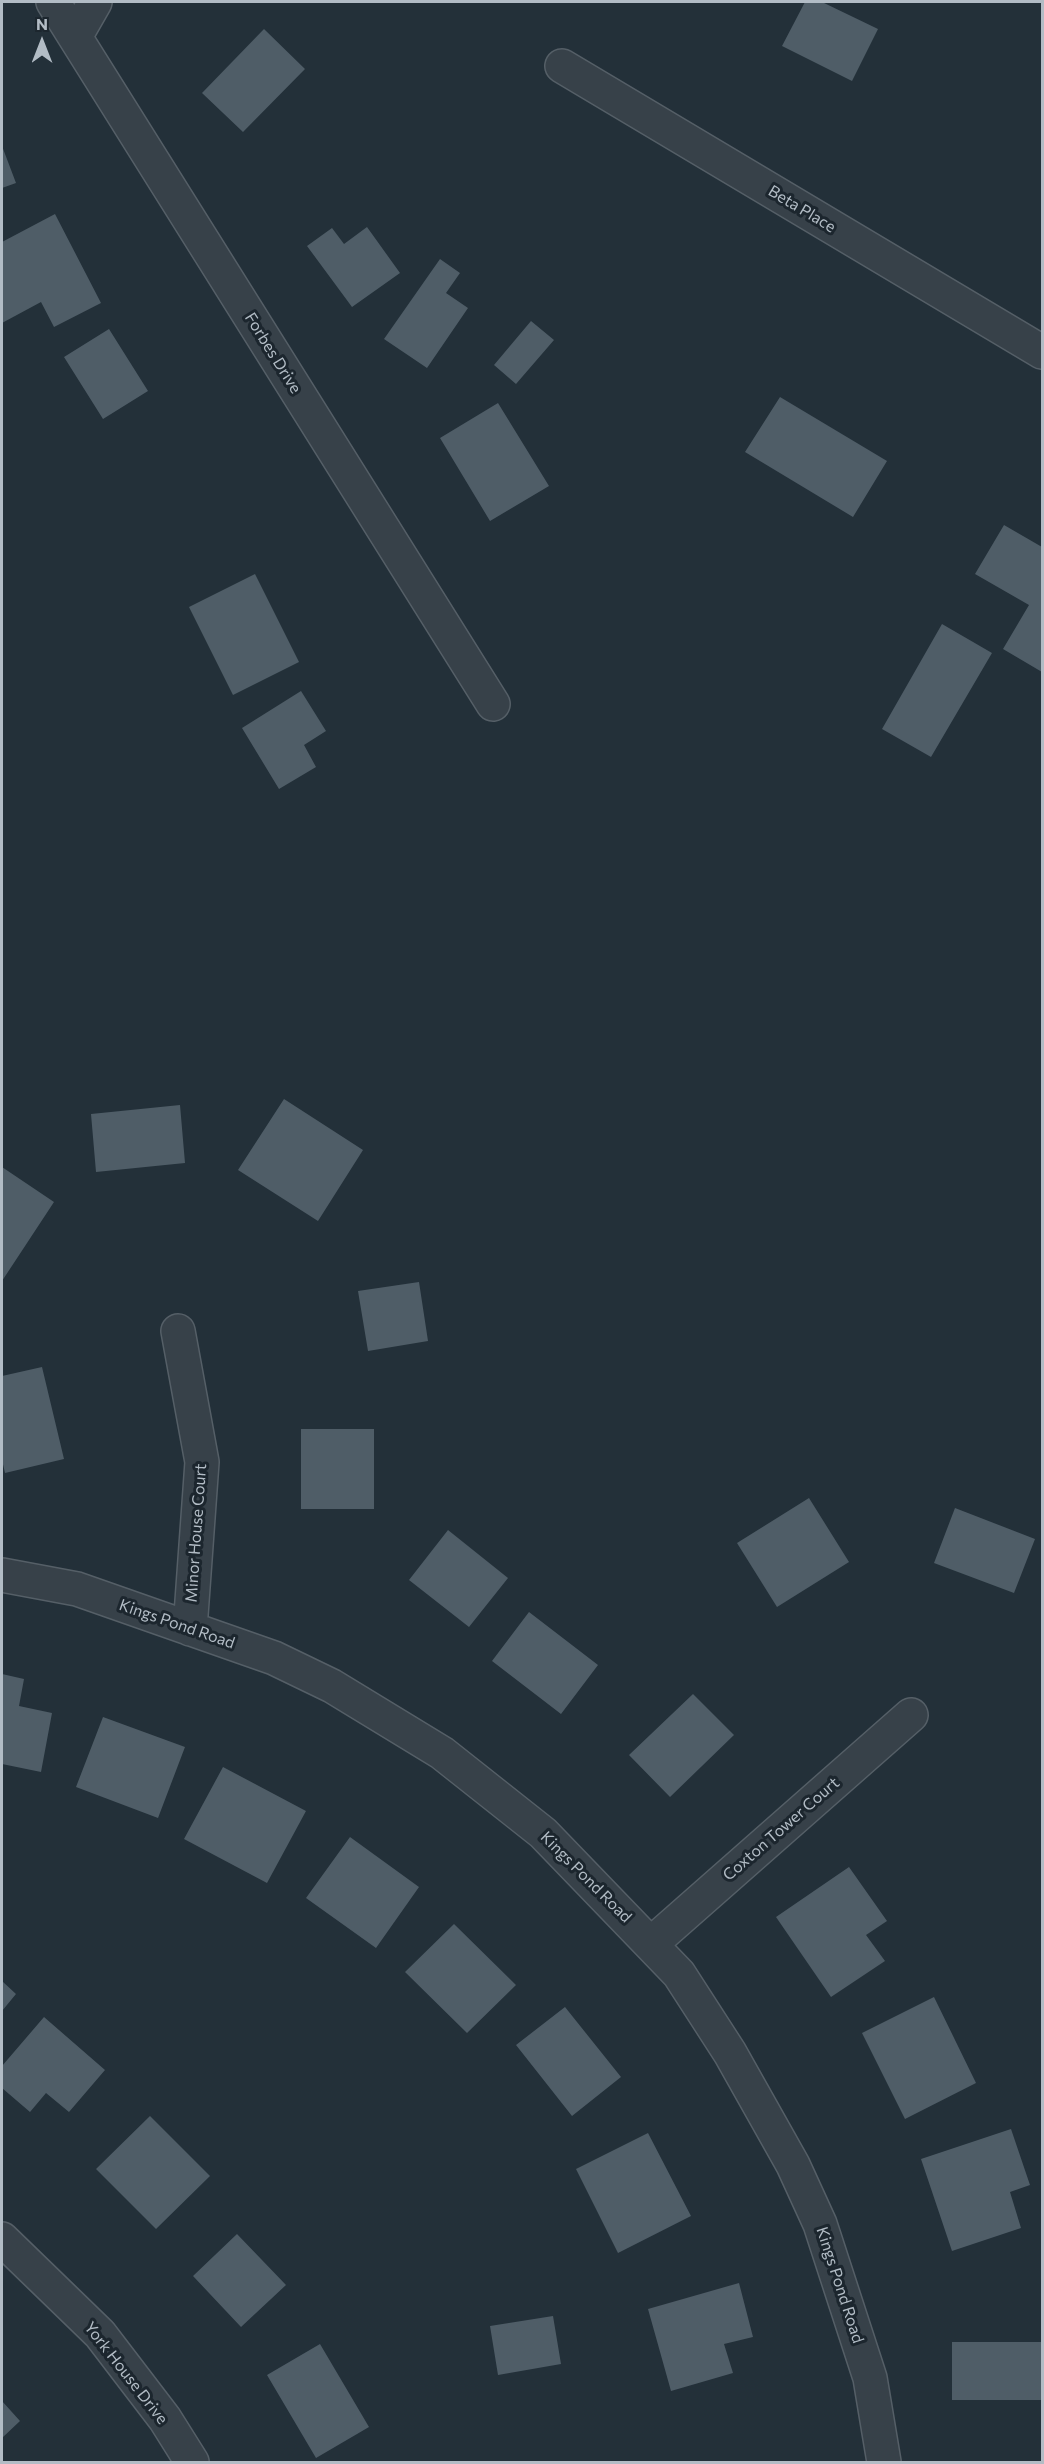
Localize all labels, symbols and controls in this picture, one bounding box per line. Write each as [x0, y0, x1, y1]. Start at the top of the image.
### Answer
north arrow [12, 12, 72, 72]
text: N [36, 14, 48, 33]
street label: Beta Place [765, 181, 839, 237]
street label: Forbes Drive [241, 309, 305, 397]
street label: Minor House Court [182, 1463, 210, 1603]
street label: Kings Pond Road [117, 1595, 237, 1653]
street label: Coxton Tower Court [719, 1773, 843, 1885]
street label: Kings Pond Road [536, 1827, 636, 1927]
street label: Kings Pond Road [812, 2224, 868, 2346]
street label: York House Drive [80, 2318, 172, 2428]

